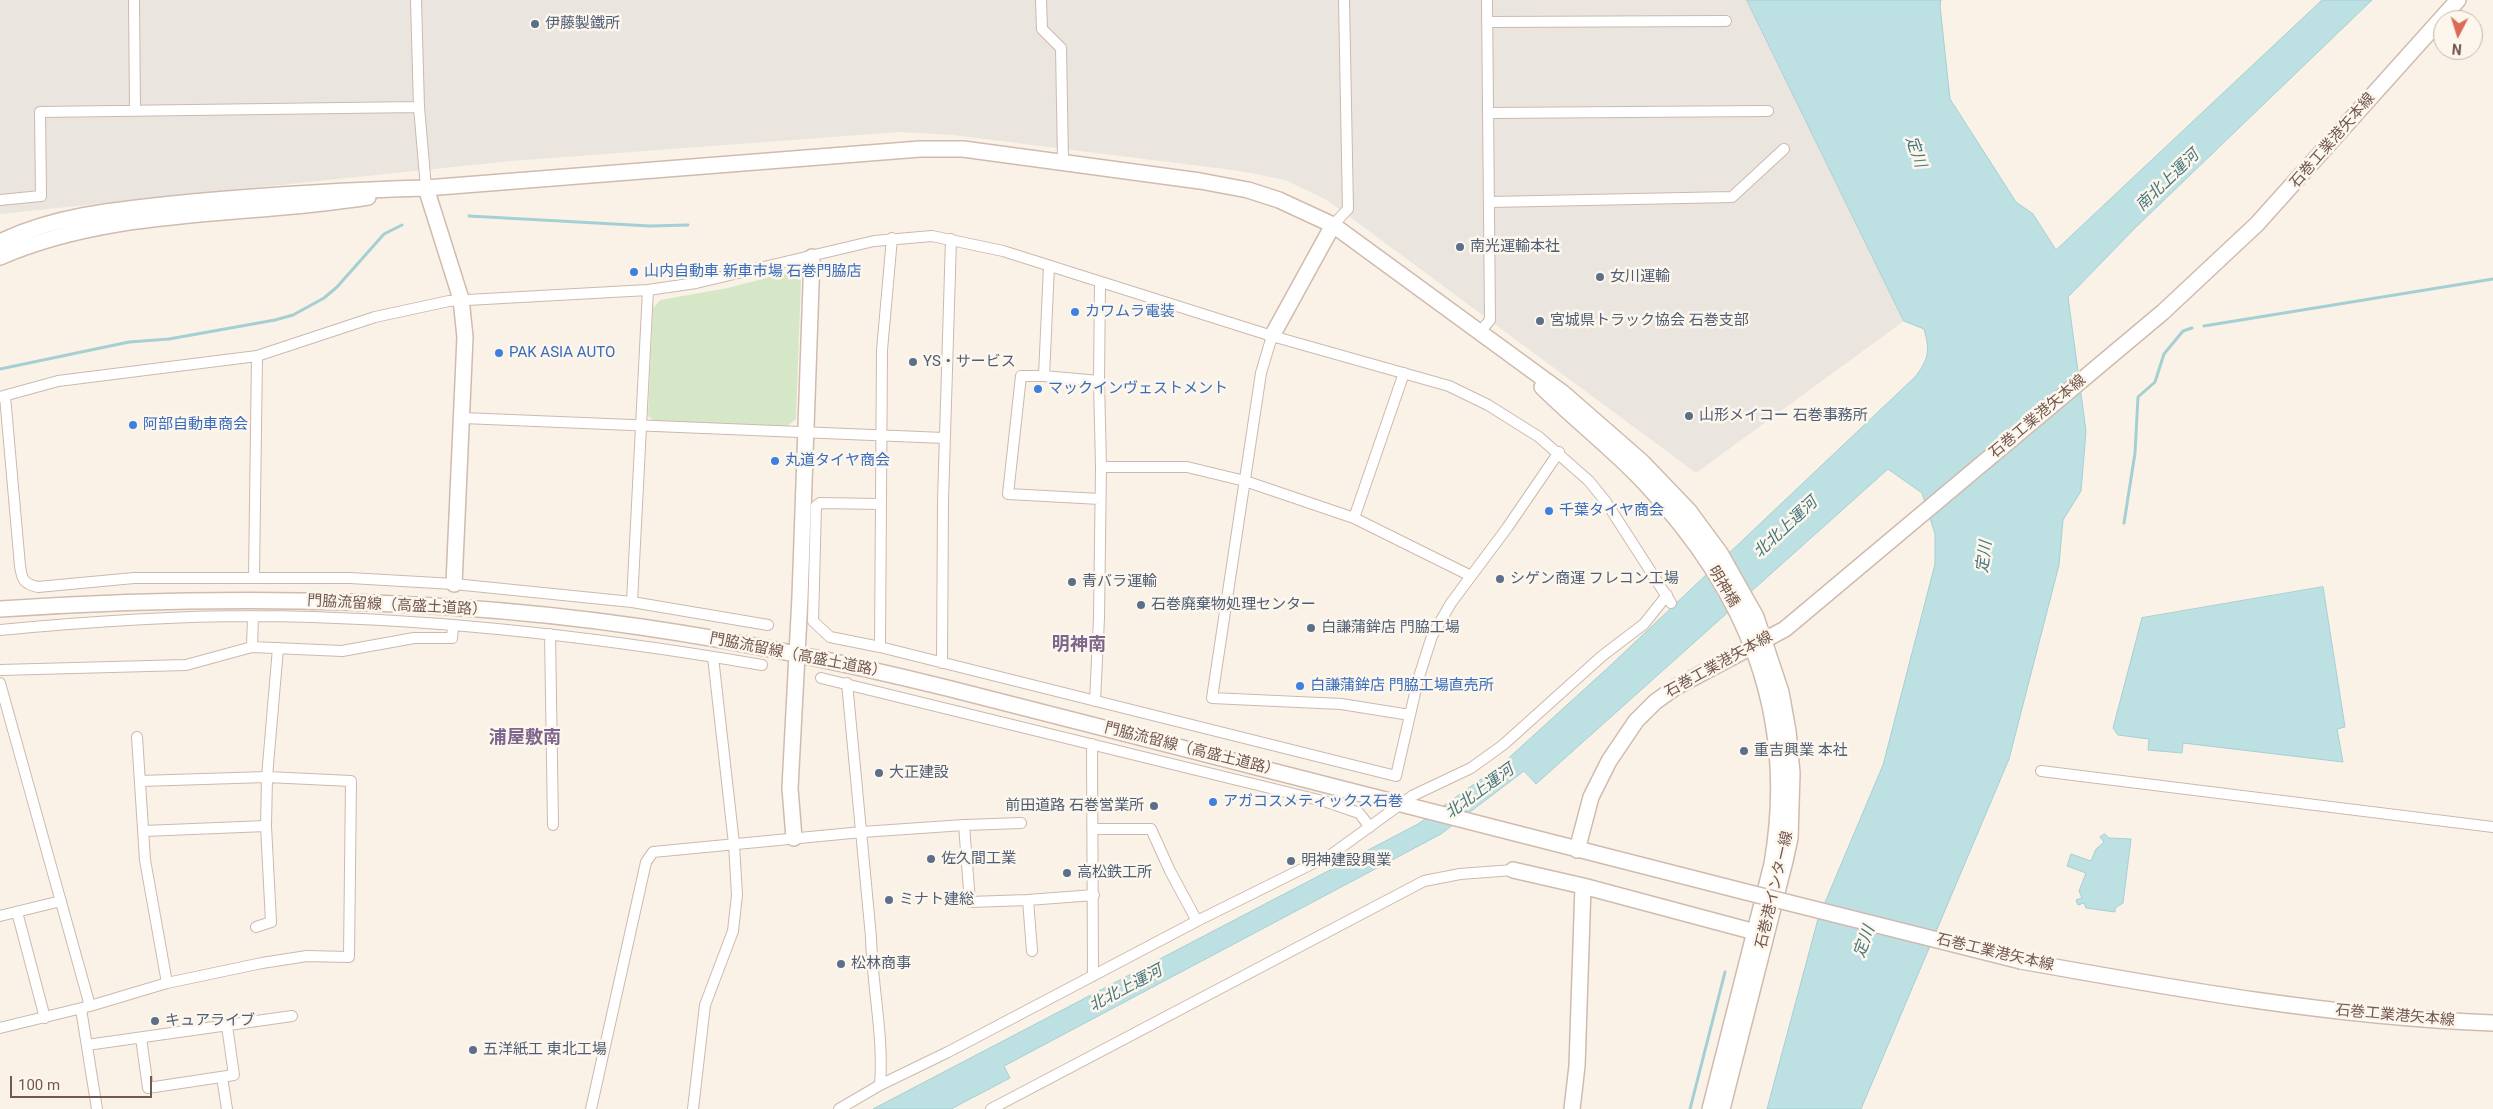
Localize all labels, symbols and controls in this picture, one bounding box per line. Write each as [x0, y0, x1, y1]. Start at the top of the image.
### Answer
north arrow [2433, 10, 2483, 60]
place label: 伊藤製鐵所 [545, 15, 620, 33]
marker: 伊藤製鐵所 [529, 18, 541, 30]
text: N [2451, 41, 2462, 57]
street label: 石巻工業港矢本線 [2287, 90, 2379, 192]
water label: 定川 [1901, 134, 1929, 170]
water label: 南北上運河 [2133, 146, 2203, 216]
place label: 南光運輸本社 [1470, 238, 1560, 256]
marker: 南光運輸本社 [1454, 241, 1466, 253]
place label: 山内自動車 新車市場 石巻門脇店 [644, 263, 861, 281]
marker: 山内自動車 新車市場 石巻門脇店 [628, 266, 640, 278]
place label: 女川運輸 [1610, 268, 1670, 286]
marker: 女川運輸 [1594, 271, 1606, 283]
place label: カワムラ電装 [1085, 303, 1175, 321]
marker: カワムラ電装 [1069, 306, 1081, 318]
place label: 宮城県トラック協会 石巻支部 [1550, 312, 1749, 330]
marker: 宮城県トラック協会 石巻支部 [1534, 315, 1546, 327]
place label: PAK ASIA AUTO [509, 344, 615, 362]
marker: PAK ASIA AUTO [493, 347, 505, 359]
place label: YS・サービス [923, 353, 1016, 371]
marker: YS・サービス [907, 356, 919, 368]
street label: 石巻工業港矢本線 [1986, 372, 2090, 462]
place label: マックインヴェストメント [1048, 380, 1228, 398]
marker: マックインヴェストメント [1032, 383, 1044, 395]
place label: 山形メイコー 石巻事務所 [1699, 407, 1868, 425]
marker: 山形メイコー 石巻事務所 [1683, 410, 1695, 422]
place label: 阿部自動車商会 [143, 416, 248, 434]
marker: 阿部自動車商会 [127, 419, 139, 431]
place label: 丸道タイヤ商会 [785, 452, 890, 470]
marker: 丸道タイヤ商会 [769, 455, 781, 467]
water label: 北北上運河 [1750, 494, 1822, 562]
place label: 千葉タイヤ商会 [1559, 502, 1664, 520]
marker: 千葉タイヤ商会 [1543, 505, 1555, 517]
water label: 定川 [1974, 540, 1996, 574]
street label: 明神橋 [1704, 563, 1742, 611]
place label: シゲン商運 フレコン工場 [1510, 570, 1679, 588]
place label: 青バラ運輸 [1082, 573, 1157, 591]
marker: シゲン商運 フレコン工場 [1494, 573, 1506, 585]
marker: 青バラ運輸 [1066, 576, 1078, 588]
street label: 門脇流留線（高盛土道路） [307, 592, 487, 620]
place label: 石巻廃棄物処理センター [1151, 596, 1316, 614]
marker: 石巻廃棄物処理センター [1135, 599, 1147, 611]
place label: 白謙蒲鉾店 門脇工場 [1321, 619, 1460, 637]
marker: 白謙蒲鉾店 門脇工場 [1305, 622, 1317, 634]
street label: 石巻工業港矢本線 [1662, 628, 1776, 702]
street label: 門脇流留線（高盛土道路） [708, 630, 888, 682]
district label: 明神南 [1052, 634, 1106, 656]
place label: 白謙蒲鉾店 門脇工場直売所 [1310, 677, 1494, 695]
marker: 白謙蒲鉾店 門脇工場直売所 [1294, 680, 1306, 692]
street label: 門脇流留線（高盛土道路） [1102, 719, 1282, 781]
district label: 浦屋敷南 [489, 727, 561, 749]
place label: 重吉興業 本社 [1754, 742, 1848, 760]
marker: 重吉興業 本社 [1738, 745, 1750, 757]
water label: 北北上運河 [1442, 761, 1518, 823]
place label: 大正建設 [889, 764, 949, 782]
marker: 大正建設 [873, 767, 885, 779]
place label: アガコスメティックス石巻 [1223, 793, 1403, 811]
marker: アガコスメティックス石巻 [1207, 796, 1219, 808]
place label: 前田道路 石巻営業所 [1005, 797, 1144, 815]
marker: 前田道路 石巻営業所 [1148, 800, 1160, 812]
street label: 石巻港インター線 [1753, 830, 1797, 950]
place label: 佐久間工業 [941, 850, 1016, 868]
place label: 明神建設興業 [1301, 852, 1391, 870]
marker: 佐久間工業 [925, 853, 937, 865]
marker: 明神建設興業 [1285, 855, 1297, 867]
place label: 高松鉄工所 [1077, 864, 1152, 882]
marker: 高松鉄工所 [1061, 867, 1073, 879]
place label: ミナト建総 [899, 891, 974, 909]
marker: ミナト建総 [883, 894, 895, 906]
water label: 定川 [1851, 924, 1879, 960]
street label: 石巻工業港矢本線 [1935, 931, 2055, 975]
place label: 松林商事 [851, 955, 911, 973]
marker: 松林商事 [835, 958, 847, 970]
water label: 北北上運河 [1086, 962, 1166, 1016]
street label: 石巻工業港矢本線 [2334, 1002, 2456, 1030]
place label: キュアライブ [165, 1012, 255, 1030]
marker: キュアライブ [149, 1015, 161, 1027]
place label: 五洋紙工 東北工場 [483, 1041, 607, 1059]
marker: 五洋紙工 東北工場 [467, 1044, 479, 1056]
scale bar [12, 1066, 155, 1098]
text: 100 m [18, 1076, 60, 1094]

